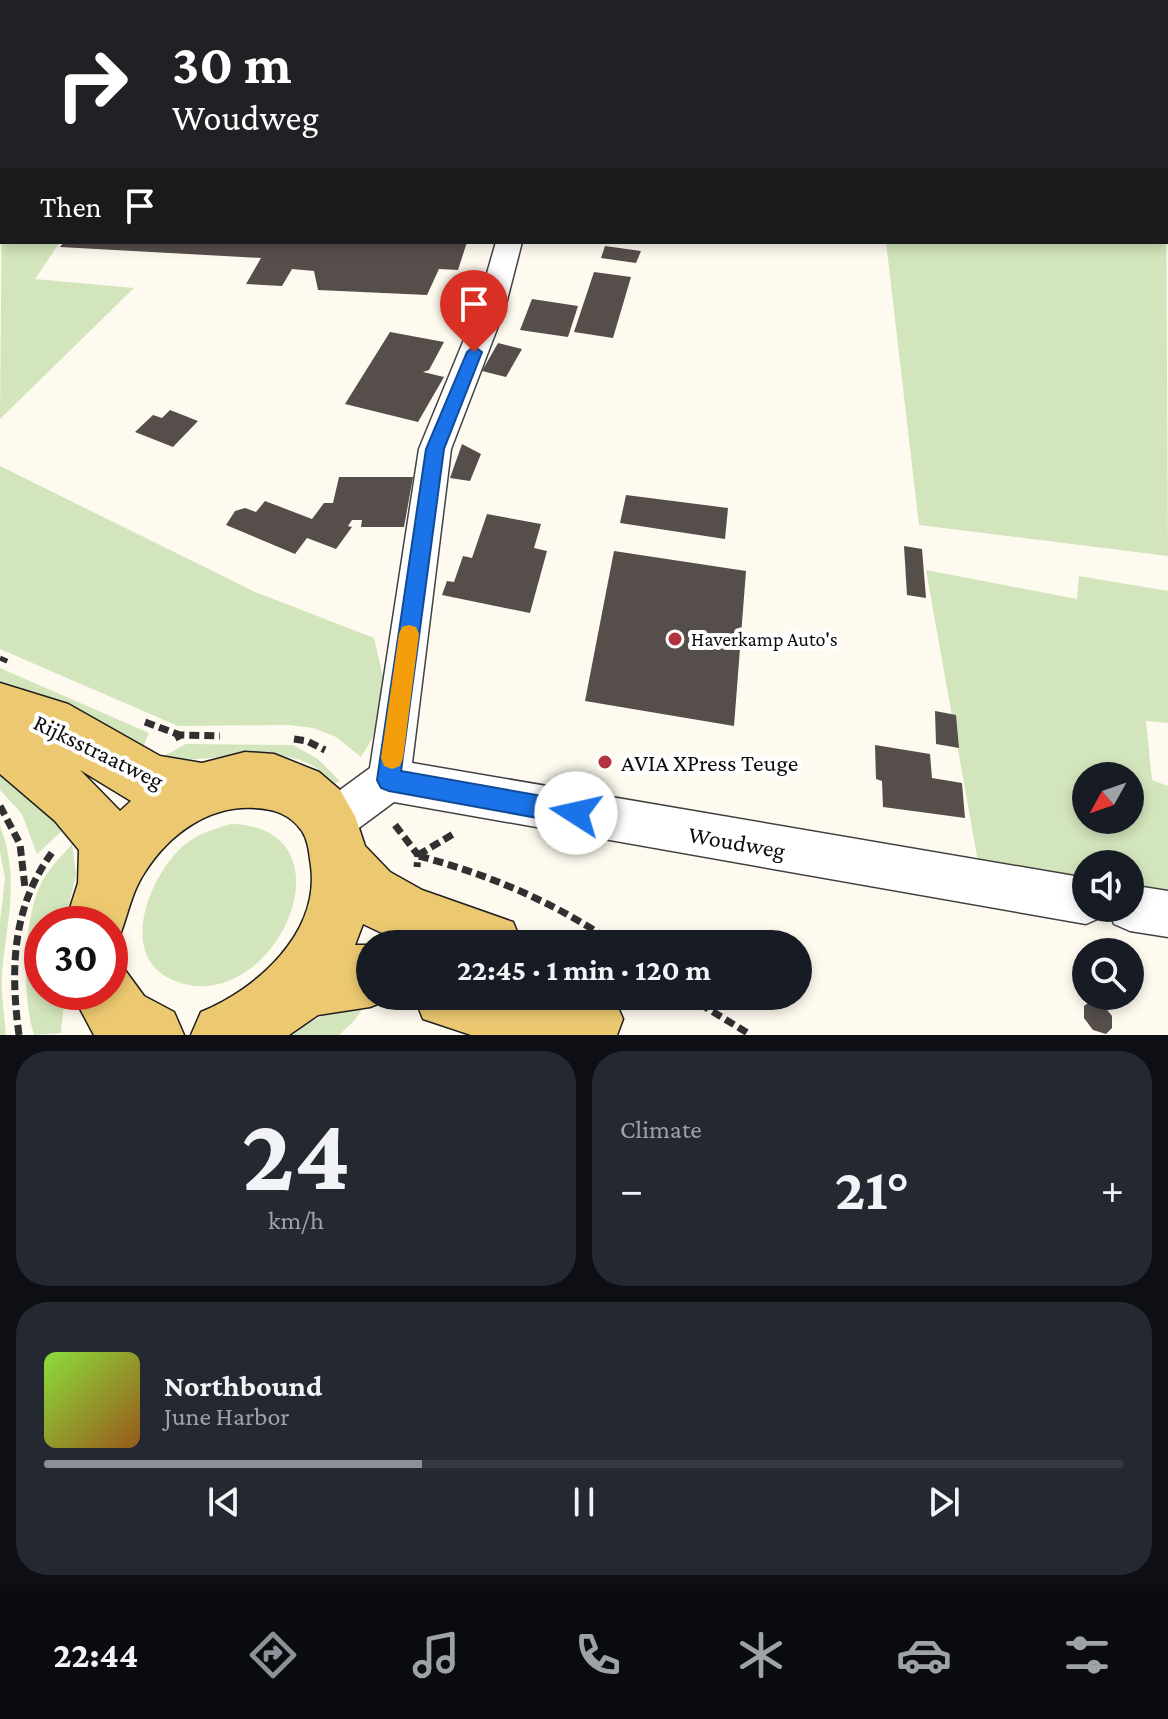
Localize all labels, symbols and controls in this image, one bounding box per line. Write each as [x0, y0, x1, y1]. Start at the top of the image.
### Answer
icon: right [40, 32, 144, 136]
text: 30 m [172, 33, 292, 95]
text: Woudweg [172, 98, 319, 138]
icon: arrive [118, 184, 162, 228]
text: Then [40, 190, 102, 223]
pin [440, 270, 508, 352]
icon: arrive [452, 282, 496, 326]
place label: Haverkamp Auto's [691, 628, 838, 651]
marker: Haverkamp Auto's [666, 630, 684, 648]
street label: Rijksstraatweg [30, 708, 169, 794]
place label: AVIA XPress Teuge [621, 749, 798, 776]
marker: AVIA XPress Teuge [596, 753, 614, 771]
north arrow [1072, 762, 1144, 834]
map controls [1072, 762, 1144, 1010]
position arrow [534, 771, 618, 855]
street label: Woudweg [686, 820, 788, 864]
button: sound [1072, 850, 1144, 922]
speed limit sign: 30 [24, 906, 128, 1010]
button: search [1072, 938, 1144, 1010]
text: 22:45 · 1 min · 120 m [457, 953, 711, 986]
text: 24 [241, 1096, 351, 1211]
text: Climate [620, 1115, 702, 1144]
text: 21° [835, 1155, 909, 1222]
text: − [620, 1165, 643, 1213]
text: + [1101, 1165, 1124, 1213]
text: km/h [268, 1206, 324, 1235]
text: Northbound [164, 1369, 322, 1402]
text: June Harbor [164, 1402, 290, 1431]
icon: previous [202, 1480, 246, 1524]
icon: pause [562, 1480, 606, 1524]
icon: next [922, 1480, 966, 1524]
icon: directions [245, 1627, 301, 1683]
icon: music [408, 1627, 464, 1683]
icon: phone [570, 1627, 626, 1683]
icon: climate [733, 1627, 789, 1683]
icon: car [896, 1627, 952, 1683]
icon: filters [1059, 1627, 1115, 1683]
text: 22:44 [53, 1635, 138, 1675]

